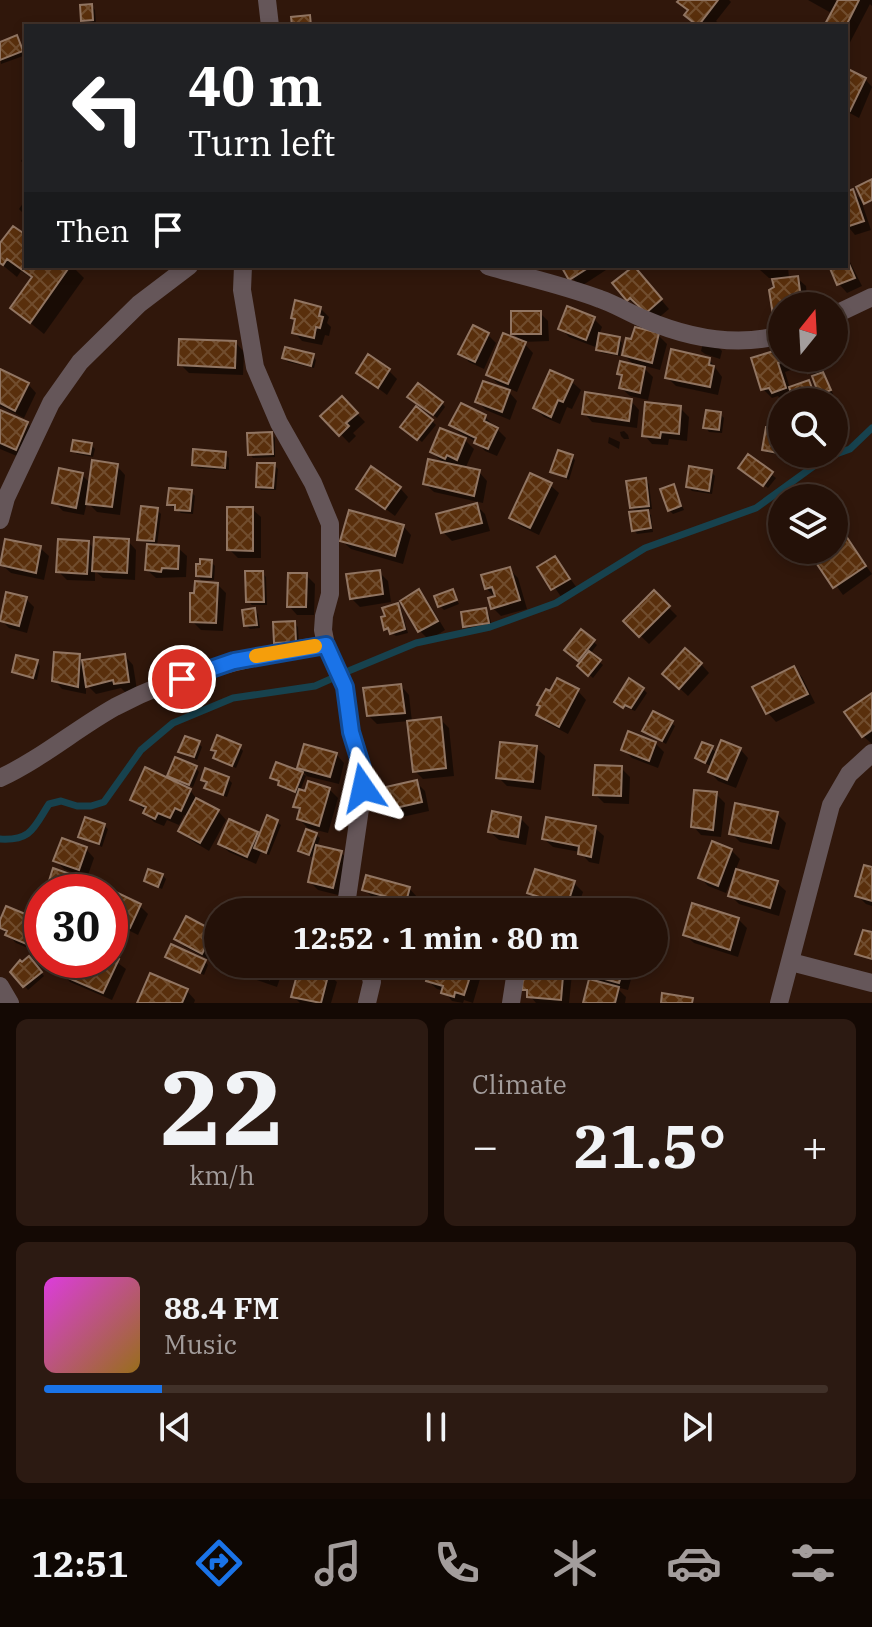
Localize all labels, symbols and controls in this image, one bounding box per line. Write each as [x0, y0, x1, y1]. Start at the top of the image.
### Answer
text: 40 m [188, 49, 323, 121]
icon: left [56, 56, 160, 160]
text: Turn left [188, 119, 335, 166]
icon: arrive [146, 208, 190, 252]
text: Then [56, 211, 130, 250]
north arrow [768, 292, 848, 372]
map controls [768, 292, 848, 564]
button: search [768, 388, 848, 468]
button: layers [768, 484, 848, 564]
pin [148, 645, 216, 713]
icon: arrive [160, 657, 204, 701]
position arrow [321, 746, 405, 830]
speed limit sign: 30 [24, 874, 128, 978]
text: 12:52 · 1 min · 80 m [293, 918, 579, 957]
text: 22 [160, 1038, 284, 1174]
text: Climate [472, 1067, 567, 1101]
text: 21.5° [573, 1106, 727, 1185]
text: − [472, 1117, 498, 1174]
text: + [802, 1117, 828, 1174]
text: km/h [189, 1158, 255, 1192]
text: 88.4 FM [164, 1288, 279, 1327]
text: Music [164, 1327, 237, 1361]
icon: previous [153, 1405, 197, 1449]
icon: pause [414, 1405, 458, 1449]
icon: next [675, 1405, 719, 1449]
icon: directions [191, 1535, 247, 1591]
icon: music [310, 1535, 366, 1591]
icon: phone [429, 1535, 485, 1591]
icon: climate [547, 1535, 603, 1591]
icon: car [666, 1535, 722, 1591]
icon: filters [785, 1535, 841, 1591]
text: 12:51 [31, 1540, 129, 1587]

